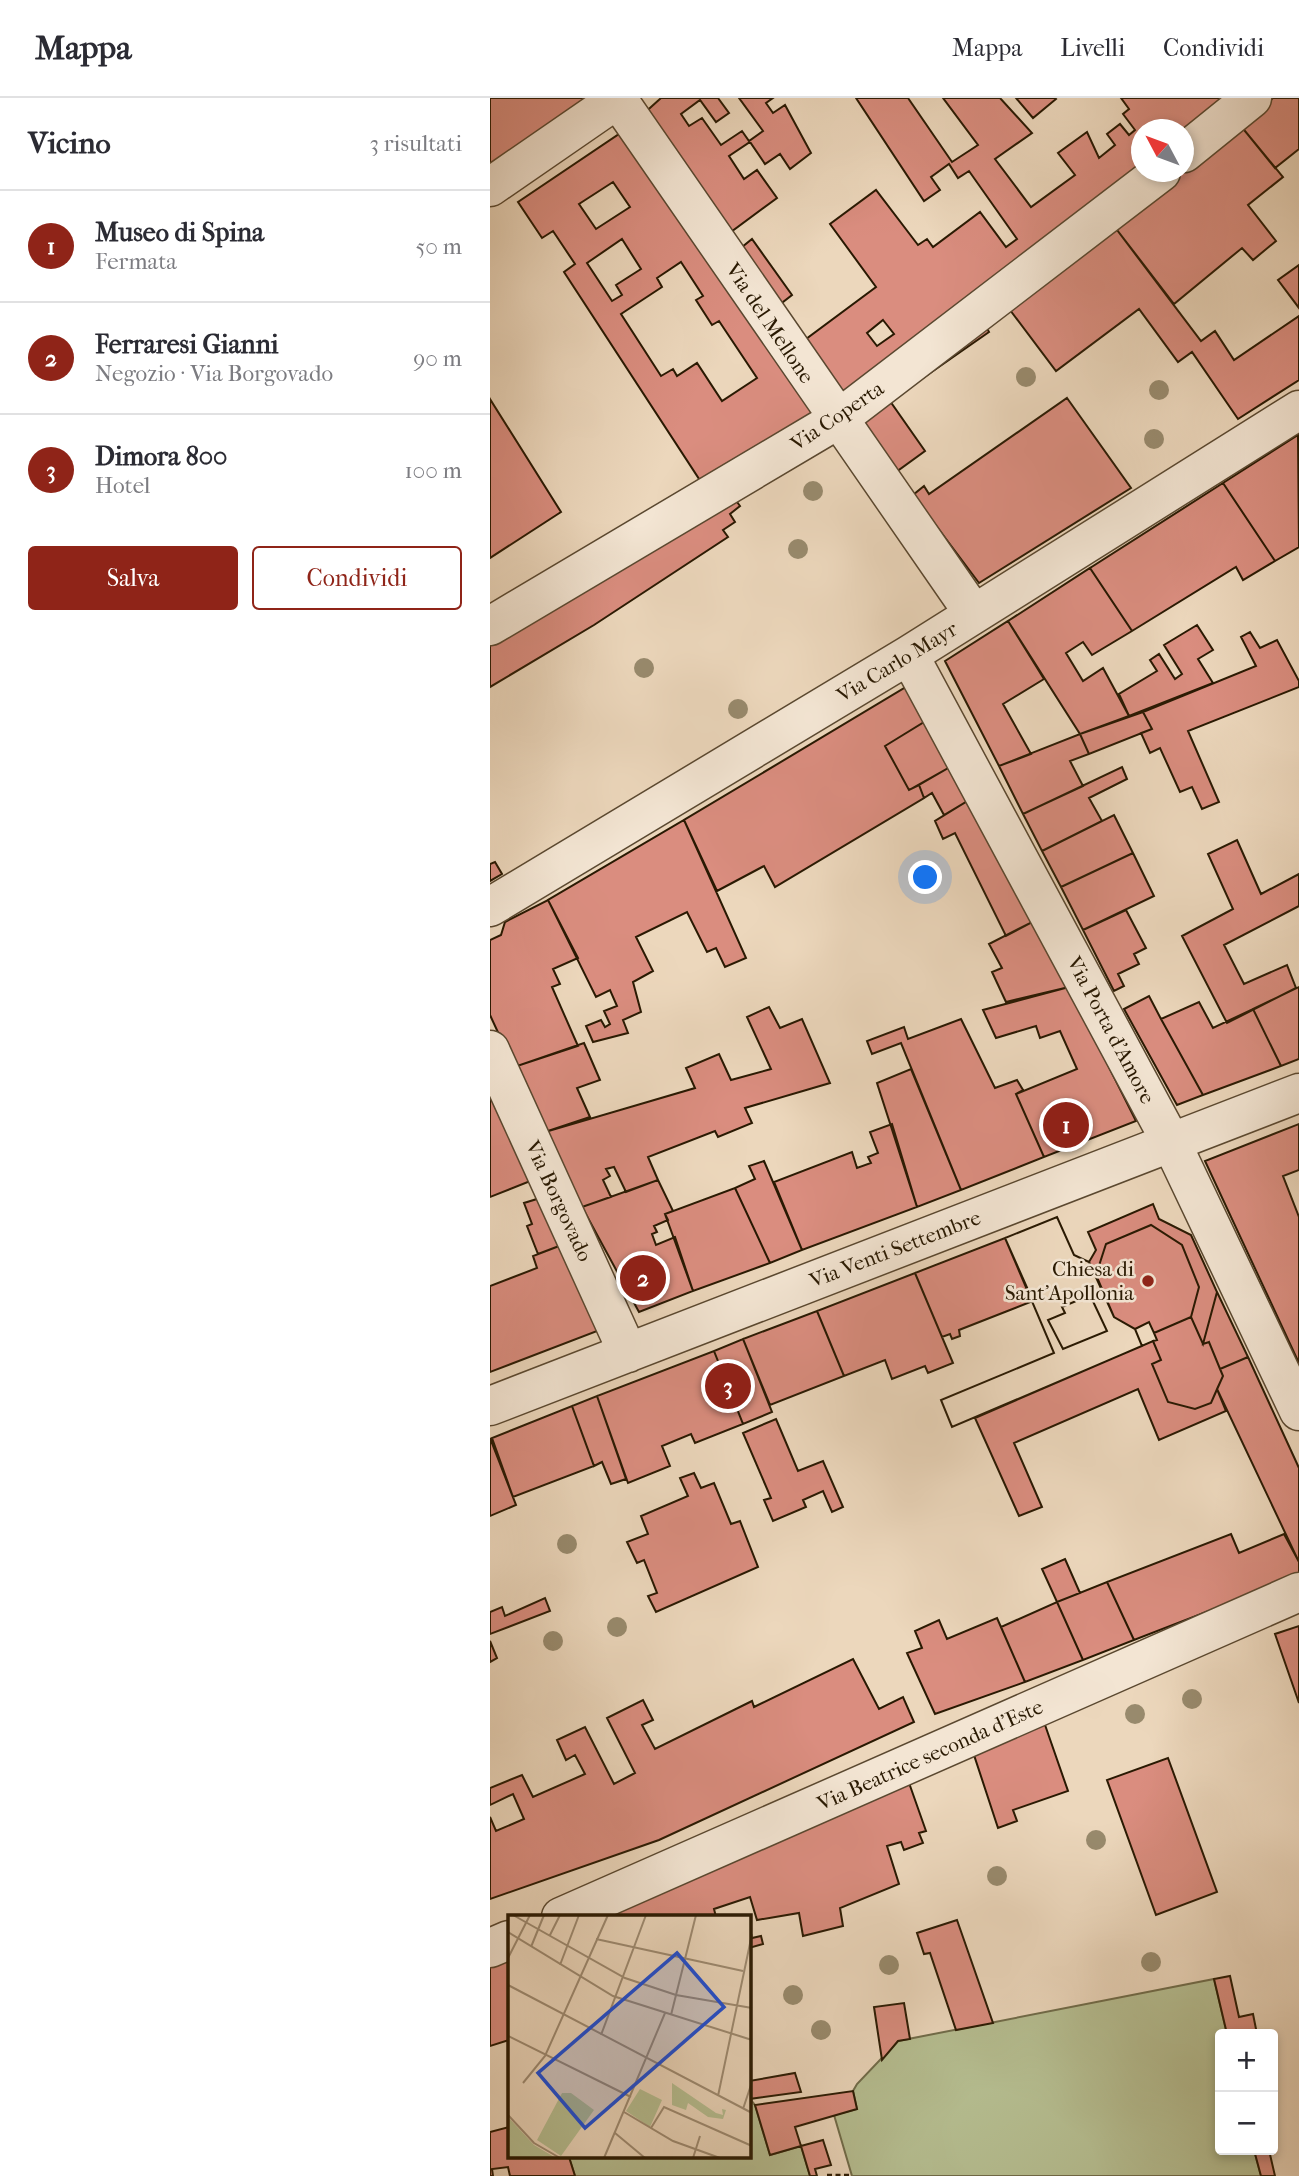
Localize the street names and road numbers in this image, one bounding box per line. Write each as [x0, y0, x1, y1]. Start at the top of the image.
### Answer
street label: Via del Mellone [720, 258, 819, 388]
street label: Via Coperta [785, 376, 888, 456]
street label: Via Carlo Mayr [832, 617, 962, 708]
street label: Via Porta d'Amore [1062, 951, 1160, 1108]
street label: Via Borgovado [520, 1136, 597, 1265]
street label: Via Venti Settembre [805, 1205, 984, 1293]
street label: Via Beatrice seconda d'Este [813, 1694, 1047, 1816]

